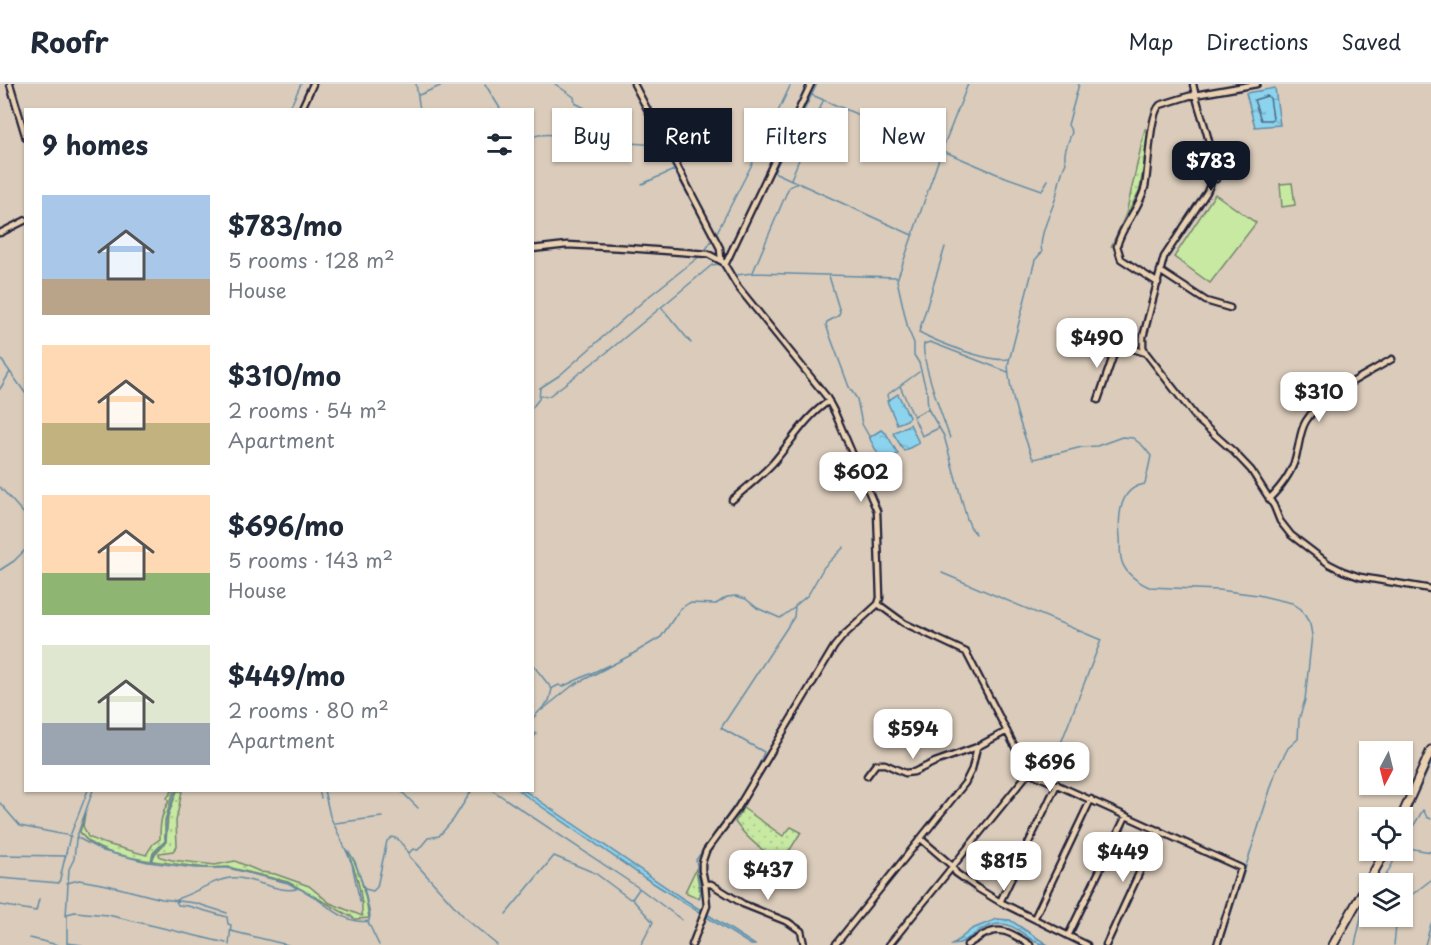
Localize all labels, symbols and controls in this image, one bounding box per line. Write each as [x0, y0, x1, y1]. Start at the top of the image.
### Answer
text: Roofr [30, 20, 109, 63]
text: Map [1128, 25, 1173, 57]
text: Directions [1206, 25, 1308, 57]
text: Saved [1341, 25, 1401, 57]
chip: Buy [552, 108, 632, 162]
chip: Rent [644, 108, 732, 162]
chip: Filters [744, 108, 848, 162]
chip: New [860, 108, 946, 162]
text: 9 homes [42, 125, 148, 164]
icon: filters [483, 128, 516, 161]
pin: $783 [1175, 141, 1247, 192]
text: $783 [1186, 145, 1236, 175]
text: $783/mo [228, 206, 342, 245]
icon: home [90, 219, 162, 291]
text: 5 rooms · 128 m² [228, 245, 394, 275]
text: House [228, 275, 287, 305]
pin: $490 [1061, 318, 1133, 369]
text: $490 [1070, 322, 1124, 352]
text: $310/mo [228, 356, 341, 395]
icon: home [90, 369, 162, 441]
pin: $310 [1283, 372, 1355, 423]
text: $310 [1294, 376, 1344, 406]
text: 2 rooms · 54 m² [228, 395, 387, 425]
text: Apartment [228, 425, 335, 455]
pin: $602 [825, 452, 897, 503]
text: $602 [833, 456, 889, 486]
text: $696/mo [228, 506, 344, 545]
icon: home [90, 519, 162, 591]
text: 5 rooms · 143 m² [228, 545, 393, 575]
text: House [228, 575, 287, 605]
text: $449/mo [228, 656, 345, 695]
icon: home [90, 669, 162, 741]
text: 2 rooms · 80 m² [228, 695, 389, 725]
pin: $594 [877, 709, 949, 760]
text: $594 [888, 713, 939, 743]
text: Apartment [228, 725, 335, 755]
north arrow [1359, 741, 1413, 795]
map controls [1359, 741, 1413, 927]
pin: $696 [1014, 742, 1086, 793]
text: $696 [1024, 746, 1076, 776]
button: locate [1359, 807, 1413, 861]
pin: $449 [1087, 832, 1159, 883]
text: $449 [1097, 836, 1149, 866]
pin: $815 [968, 841, 1040, 892]
text: $815 [980, 845, 1028, 875]
pin: $437 [732, 850, 804, 901]
text: $437 [743, 854, 793, 884]
button: layers [1359, 873, 1413, 927]

